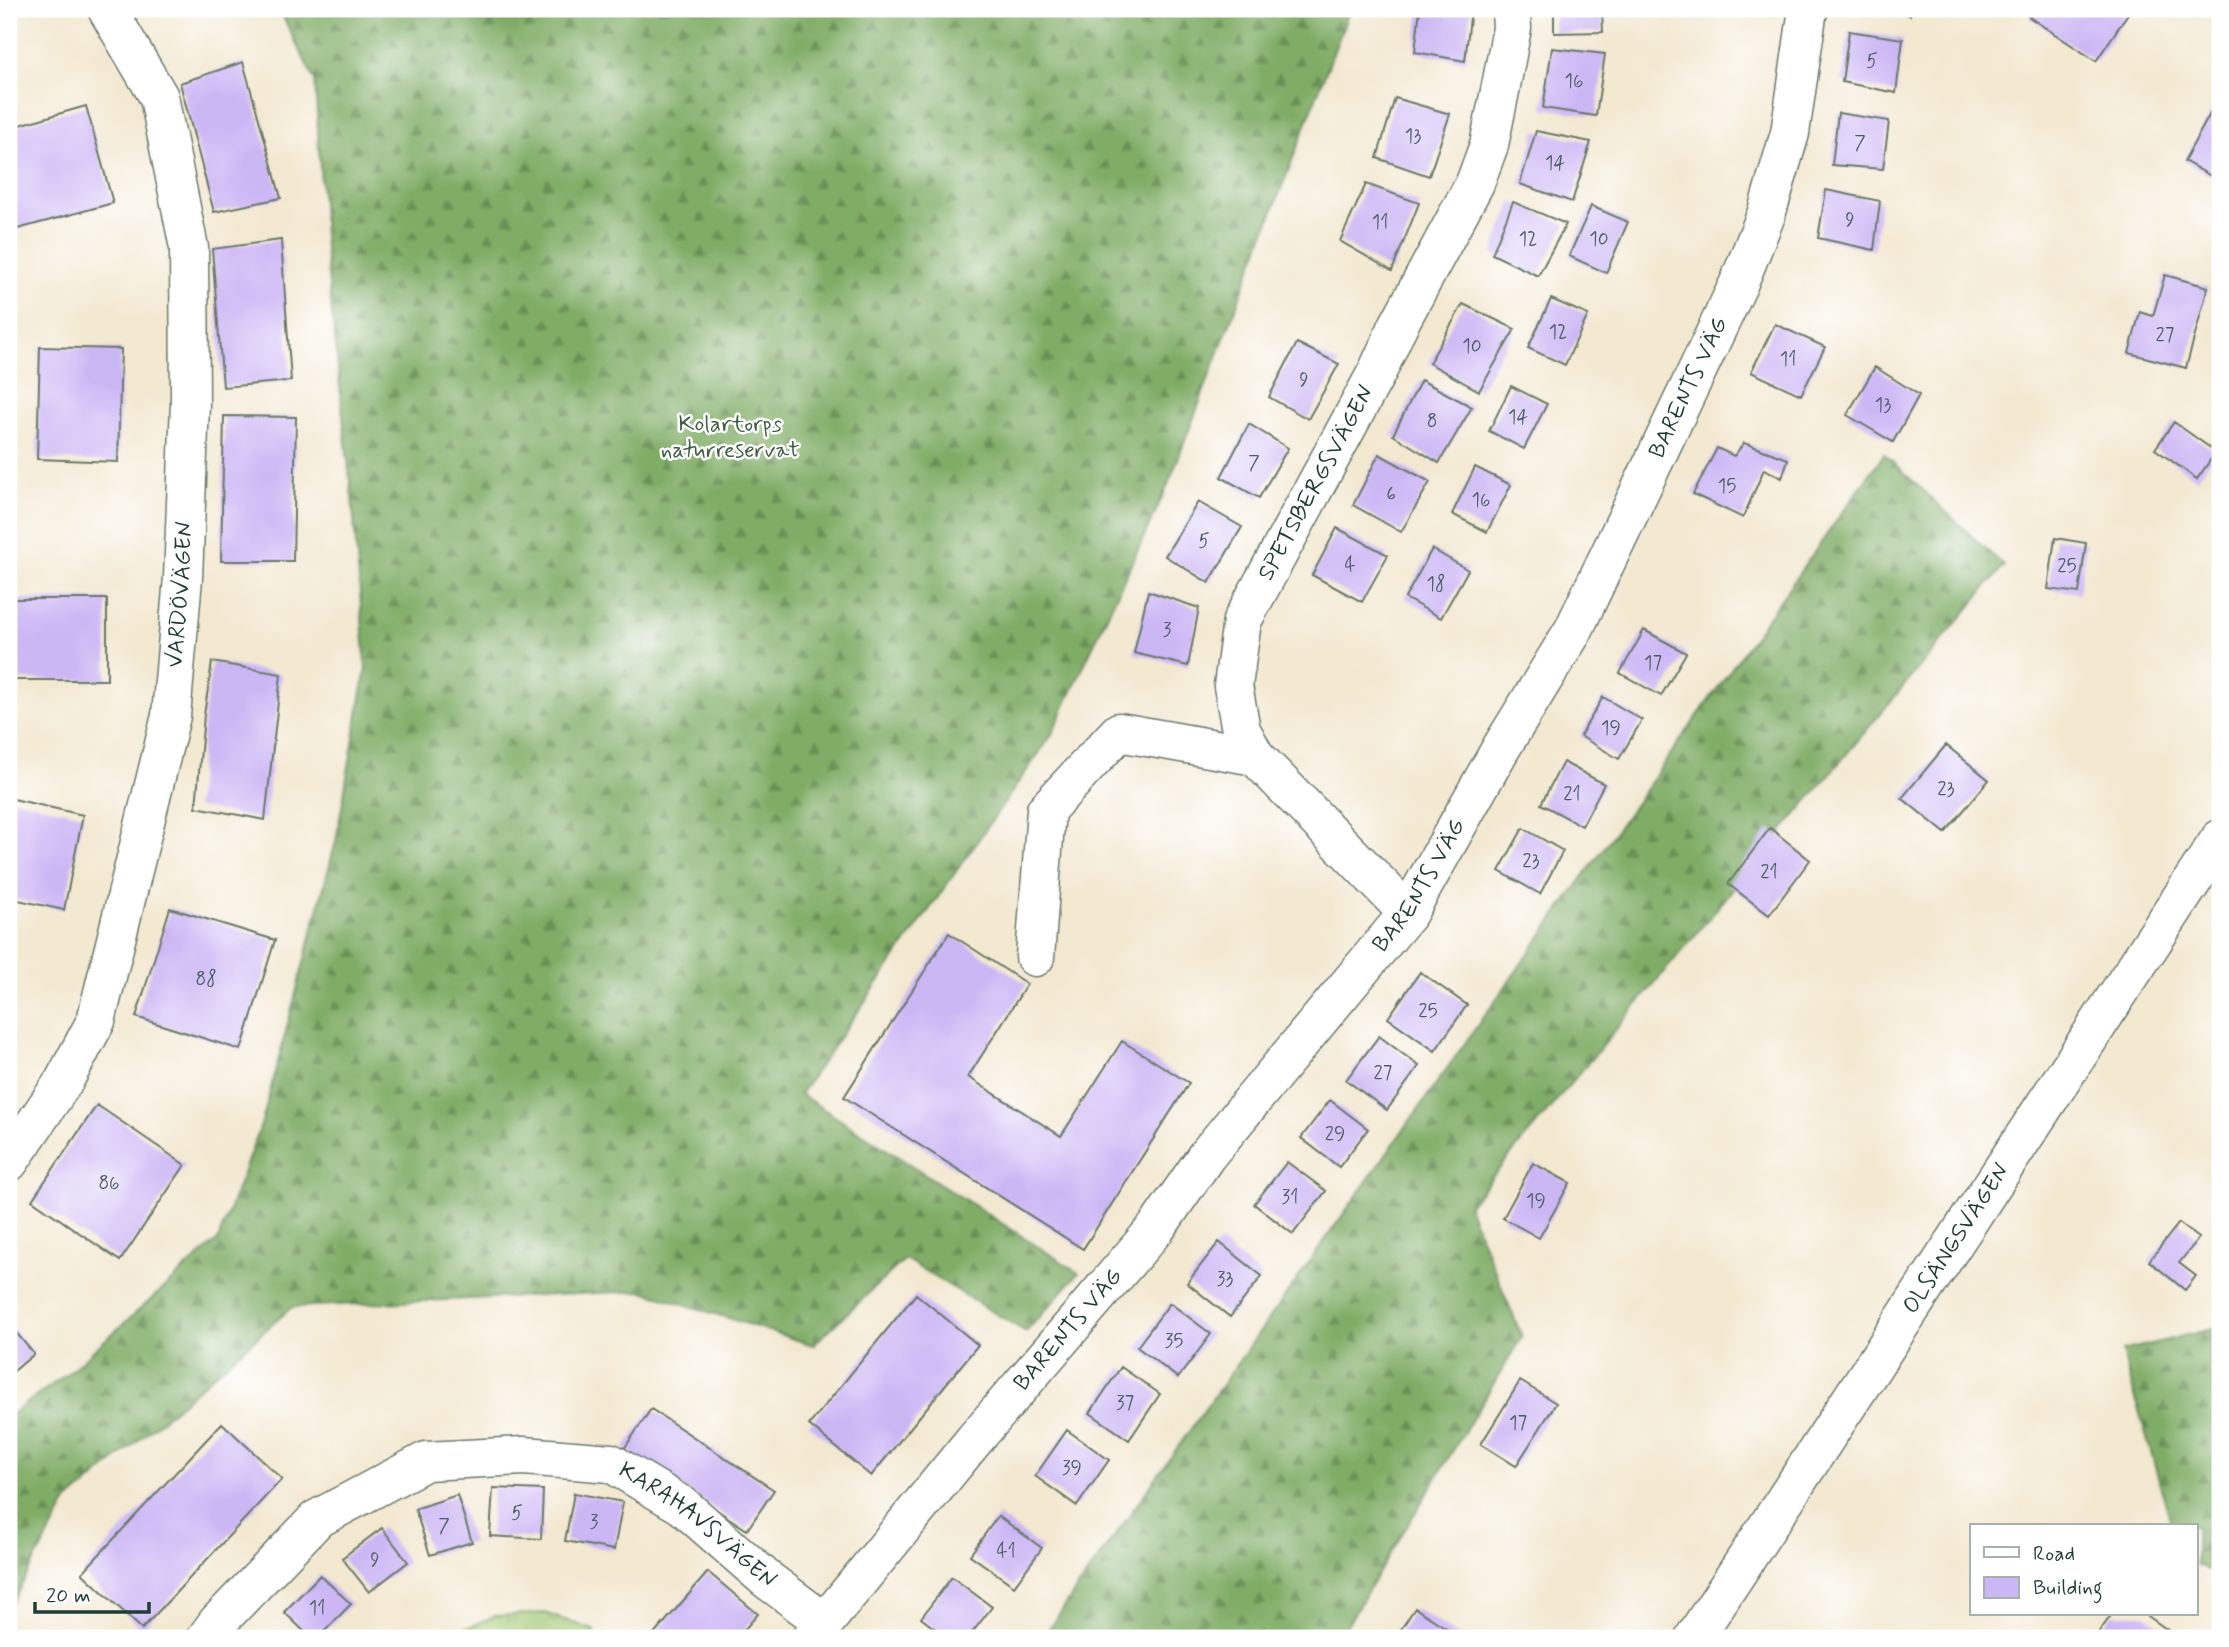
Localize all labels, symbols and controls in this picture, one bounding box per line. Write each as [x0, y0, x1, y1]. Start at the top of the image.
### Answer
house number: 5 [1866, 49, 1878, 74]
house number: 16 [1564, 69, 1584, 94]
house number: 13 [1405, 124, 1421, 149]
house number: 7 [1854, 131, 1866, 156]
house number: 14 [1545, 151, 1565, 176]
house number: 9 [1845, 208, 1855, 233]
house number: 11 [1372, 210, 1388, 235]
house number: 12 [1519, 227, 1537, 252]
house number: 10 [1589, 227, 1609, 252]
street label: BARENTS VÄG [1643, 313, 1735, 463]
house number: 12 [1549, 320, 1567, 345]
house number: 27 [2156, 323, 2174, 348]
house number: 10 [1462, 334, 1482, 359]
house number: 11 [1780, 347, 1796, 372]
house number: 9 [1299, 368, 1309, 393]
street label: SPETSBERGSVÄGEN [1252, 380, 1382, 586]
house number: 13 [1875, 393, 1891, 418]
house number: 14 [1508, 405, 1528, 430]
house number: 8 [1427, 409, 1437, 434]
park label: Kolartorps naturreservat [661, 410, 799, 466]
house number: 7 [1248, 451, 1260, 476]
house number: 15 [1718, 474, 1736, 499]
house number: 6 [1386, 482, 1396, 507]
house number: 16 [1471, 488, 1491, 513]
street label: VARDÖVÄGEN [160, 520, 200, 669]
house number: 5 [1198, 529, 1210, 554]
house number: 4 [1344, 553, 1356, 578]
house number: 25 [2057, 554, 2077, 579]
house number: 18 [1427, 572, 1445, 597]
house number: 3 [1163, 618, 1172, 643]
house number: 17 [1644, 651, 1662, 676]
house number: 19 [1601, 716, 1621, 741]
house number: 23 [1937, 777, 1955, 802]
house number: 21 [1563, 782, 1581, 807]
street label: BARENTS VÄG [1366, 814, 1473, 959]
house number: 23 [1522, 849, 1540, 874]
house number: 21 [1760, 860, 1778, 885]
house number: 88 [195, 967, 217, 992]
house number: 25 [1418, 999, 1438, 1024]
house number: 27 [1374, 1061, 1392, 1086]
house number: 29 [1325, 1122, 1345, 1147]
street label: OLSÄNGSVÄGEN [1896, 1158, 2017, 1320]
house number: 86 [98, 1171, 120, 1196]
house number: 31 [1282, 1185, 1298, 1210]
house number: 19 [1526, 1189, 1546, 1214]
street label: BARENTS VÄG [1008, 1262, 1130, 1398]
house number: 33 [1217, 1267, 1233, 1292]
house number: 35 [1165, 1329, 1183, 1354]
house number: 37 [1116, 1391, 1134, 1416]
house number: 17 [1509, 1411, 1527, 1436]
street label: KARAHAVSVÄGEN [613, 1456, 782, 1596]
house number: 39 [1062, 1456, 1082, 1481]
house number: 5 [511, 1501, 523, 1526]
house number: 3 [590, 1510, 599, 1535]
house number: 7 [438, 1514, 450, 1539]
legend [1970, 1524, 2198, 1616]
house number: 41 [996, 1539, 1016, 1564]
text: Road [2033, 1540, 2075, 1568]
house number: 9 [370, 1548, 380, 1573]
scale bar [35, 1570, 149, 1614]
text: Building [2033, 1574, 2103, 1604]
text: 20 m [46, 1582, 91, 1610]
house number: 11 [309, 1596, 325, 1621]

